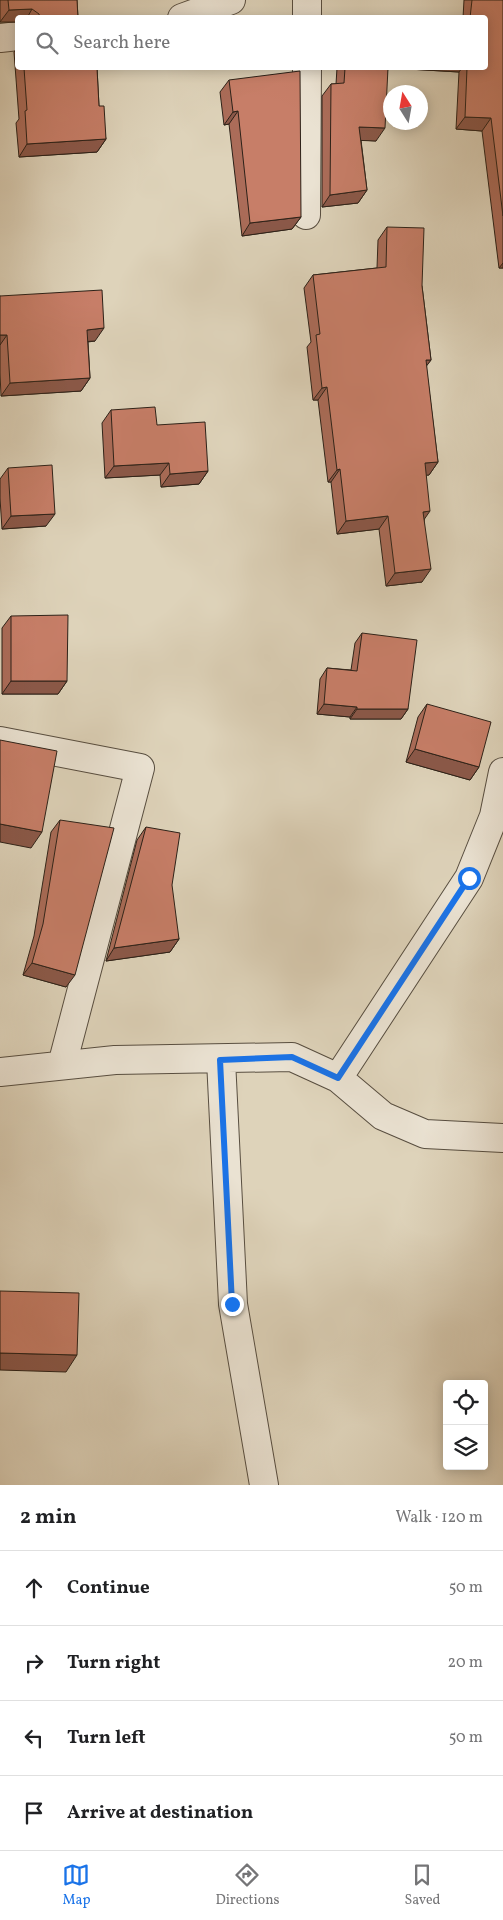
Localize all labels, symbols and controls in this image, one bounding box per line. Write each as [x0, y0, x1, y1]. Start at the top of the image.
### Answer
search box [15, 15, 488, 70]
icon: search [33, 29, 61, 57]
text: Search here [73, 30, 170, 56]
north arrow [383, 85, 428, 130]
route start [458, 867, 481, 890]
route end [221, 1293, 244, 1316]
map controls [443, 1380, 488, 1470]
button: locate [443, 1380, 488, 1425]
button: layers [443, 1425, 488, 1470]
text: 2 min [20, 1503, 77, 1532]
text: Walk · 120 m [395, 1507, 483, 1529]
icon: ahead [20, 1574, 48, 1602]
text: Continue [67, 1575, 150, 1601]
text: 50 m [449, 1577, 483, 1599]
icon: right [20, 1649, 48, 1677]
text: Turn right [67, 1650, 160, 1676]
text: 20 m [448, 1652, 483, 1674]
icon: left [20, 1724, 48, 1752]
text: Turn left [67, 1725, 146, 1751]
text: 50 m [449, 1727, 483, 1749]
icon: arrive [20, 1799, 48, 1827]
text: Arrive at destination [67, 1800, 253, 1826]
tab: Map [62, 1861, 90, 1910]
tab: Directions [215, 1861, 280, 1910]
tab: Saved [404, 1861, 441, 1910]

